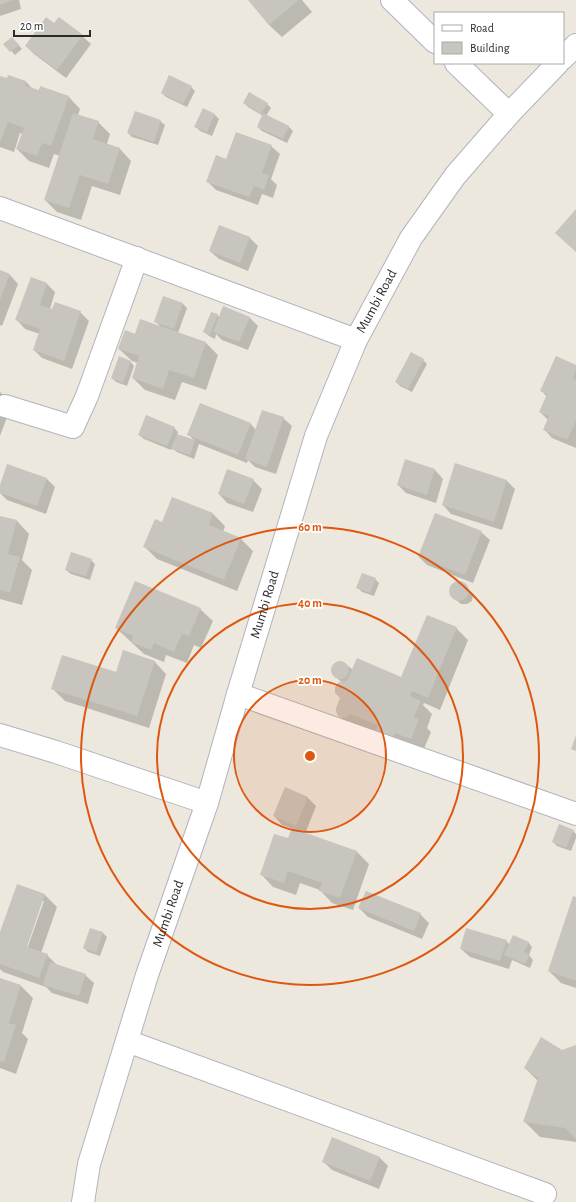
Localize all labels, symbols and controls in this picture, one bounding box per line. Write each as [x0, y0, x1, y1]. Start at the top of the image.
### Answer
scale bar [14, 12, 90, 38]
legend [434, 12, 564, 64]
text: 20 m [20, 20, 43, 32]
text: Road [470, 22, 494, 34]
text: Building [470, 42, 510, 54]
street label: Mumbi Road [354, 267, 400, 335]
text: 60 m [298, 521, 322, 533]
street label: Mumbi Road [248, 569, 282, 640]
text: 40 m [298, 597, 322, 609]
text: 20 m [298, 674, 322, 686]
centre of rings [303, 749, 317, 763]
street label: Mumbi Road [150, 879, 186, 949]

